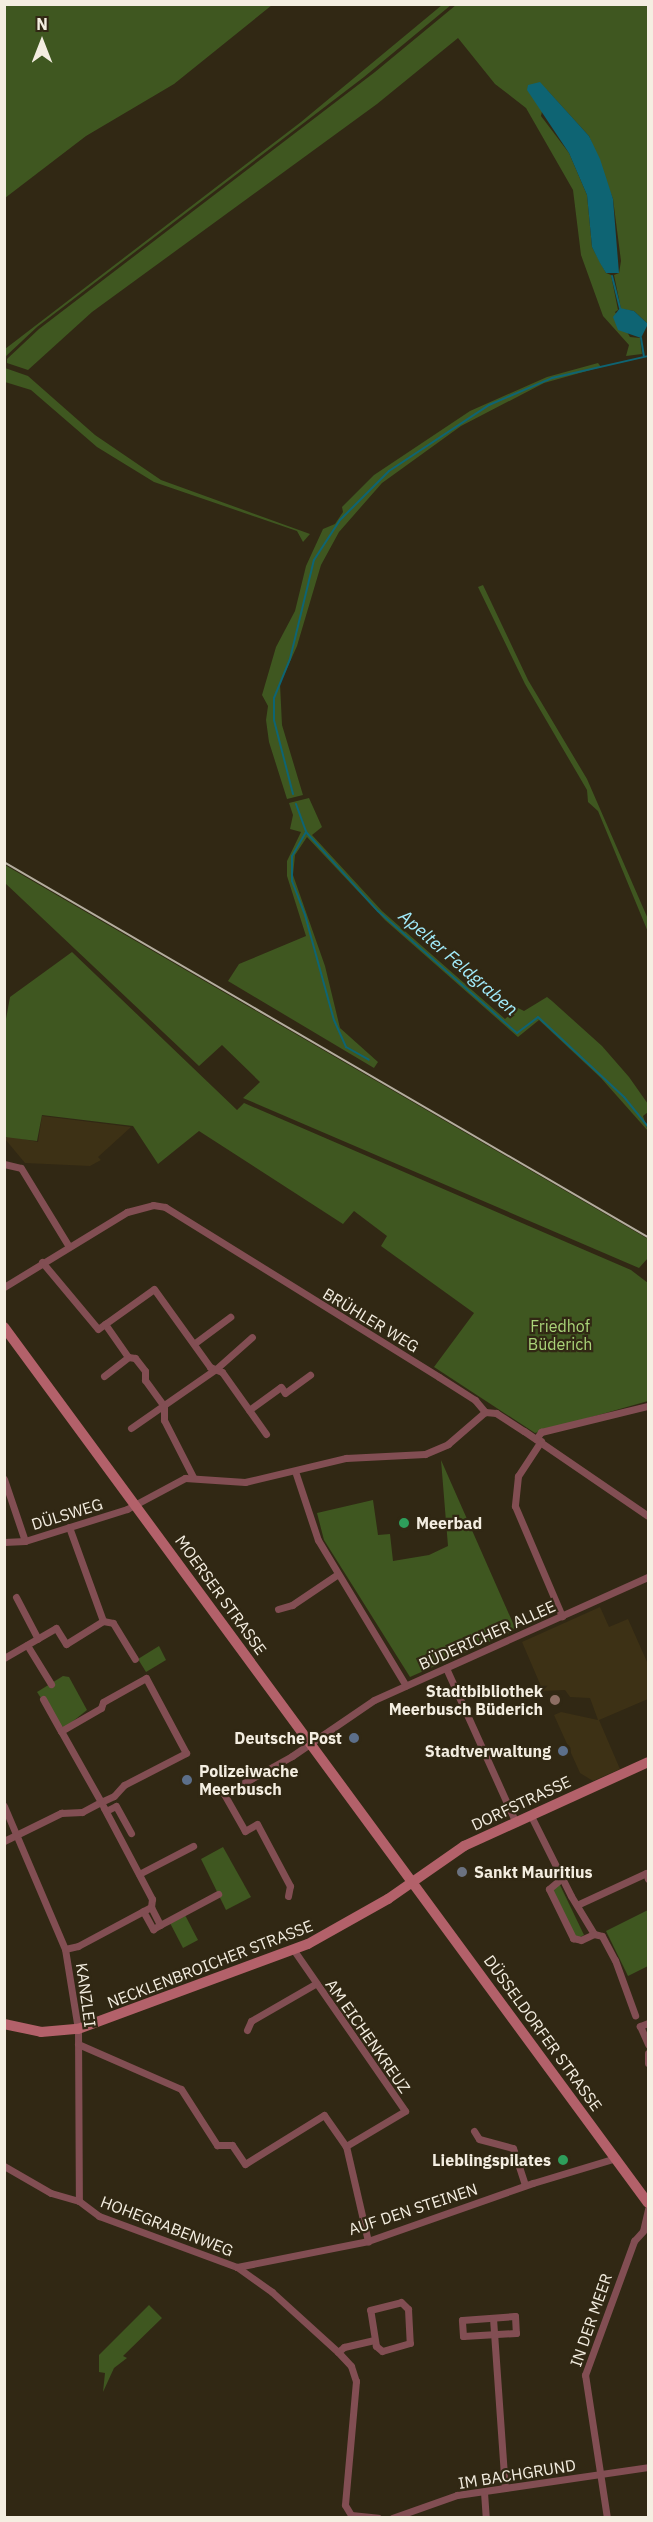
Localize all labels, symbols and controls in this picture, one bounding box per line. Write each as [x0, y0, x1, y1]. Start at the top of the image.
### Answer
north arrow [12, 12, 72, 72]
text: N [36, 14, 48, 34]
water label: Apelter Feldgraben [394, 905, 522, 1021]
street label: BRÜHLER WEG [319, 1284, 423, 1356]
park label: Friedhof Büderich [528, 1316, 592, 1354]
street label: DÜLSWEG [29, 1494, 105, 1534]
place label: Meerbad [416, 1513, 482, 1533]
marker: Meerbad [397, 1516, 411, 1530]
street label: MOERSER STRASSE [171, 1532, 271, 1658]
street label: BÜDERICHER ALLEE [416, 1596, 558, 1674]
place label: Stadtbibliothek Meerbusch Büderich [389, 1681, 543, 1719]
marker: Stadtbibliothek Meerbusch Büderich [548, 1693, 562, 1707]
place label: Deutsche Post [234, 1728, 342, 1748]
marker: Deutsche Post [347, 1731, 361, 1745]
place label: Stadtverwaltung [425, 1741, 551, 1761]
marker: Stadtverwaltung [556, 1744, 570, 1758]
place label: Polizeiwache Meerbusch [199, 1761, 298, 1799]
street label: DORFSTRASSE [468, 1772, 574, 1834]
marker: Polizeiwache Meerbusch [180, 1773, 194, 1787]
place label: Sankt Mauritius [474, 1862, 593, 1882]
marker: Sankt Mauritius [455, 1865, 469, 1879]
street label: NECKLENBROICHER STRASSE [104, 1916, 316, 2012]
street label: DÜSSELDORFER STRASSE [480, 1951, 606, 2115]
street label: KANZLEI [72, 1962, 100, 2028]
street label: AM EICHENKREUZ [322, 1975, 414, 2097]
place label: Lieblingspilates [432, 2150, 551, 2170]
marker: Lieblingspilates [556, 2153, 570, 2167]
street label: AUF DEN STEINEN [346, 2179, 480, 2239]
street label: HOHEGRABENWEG [98, 2192, 236, 2260]
street label: IN DER MEER [566, 2271, 616, 2369]
street label: IM BACHGRUND [457, 2455, 577, 2493]

